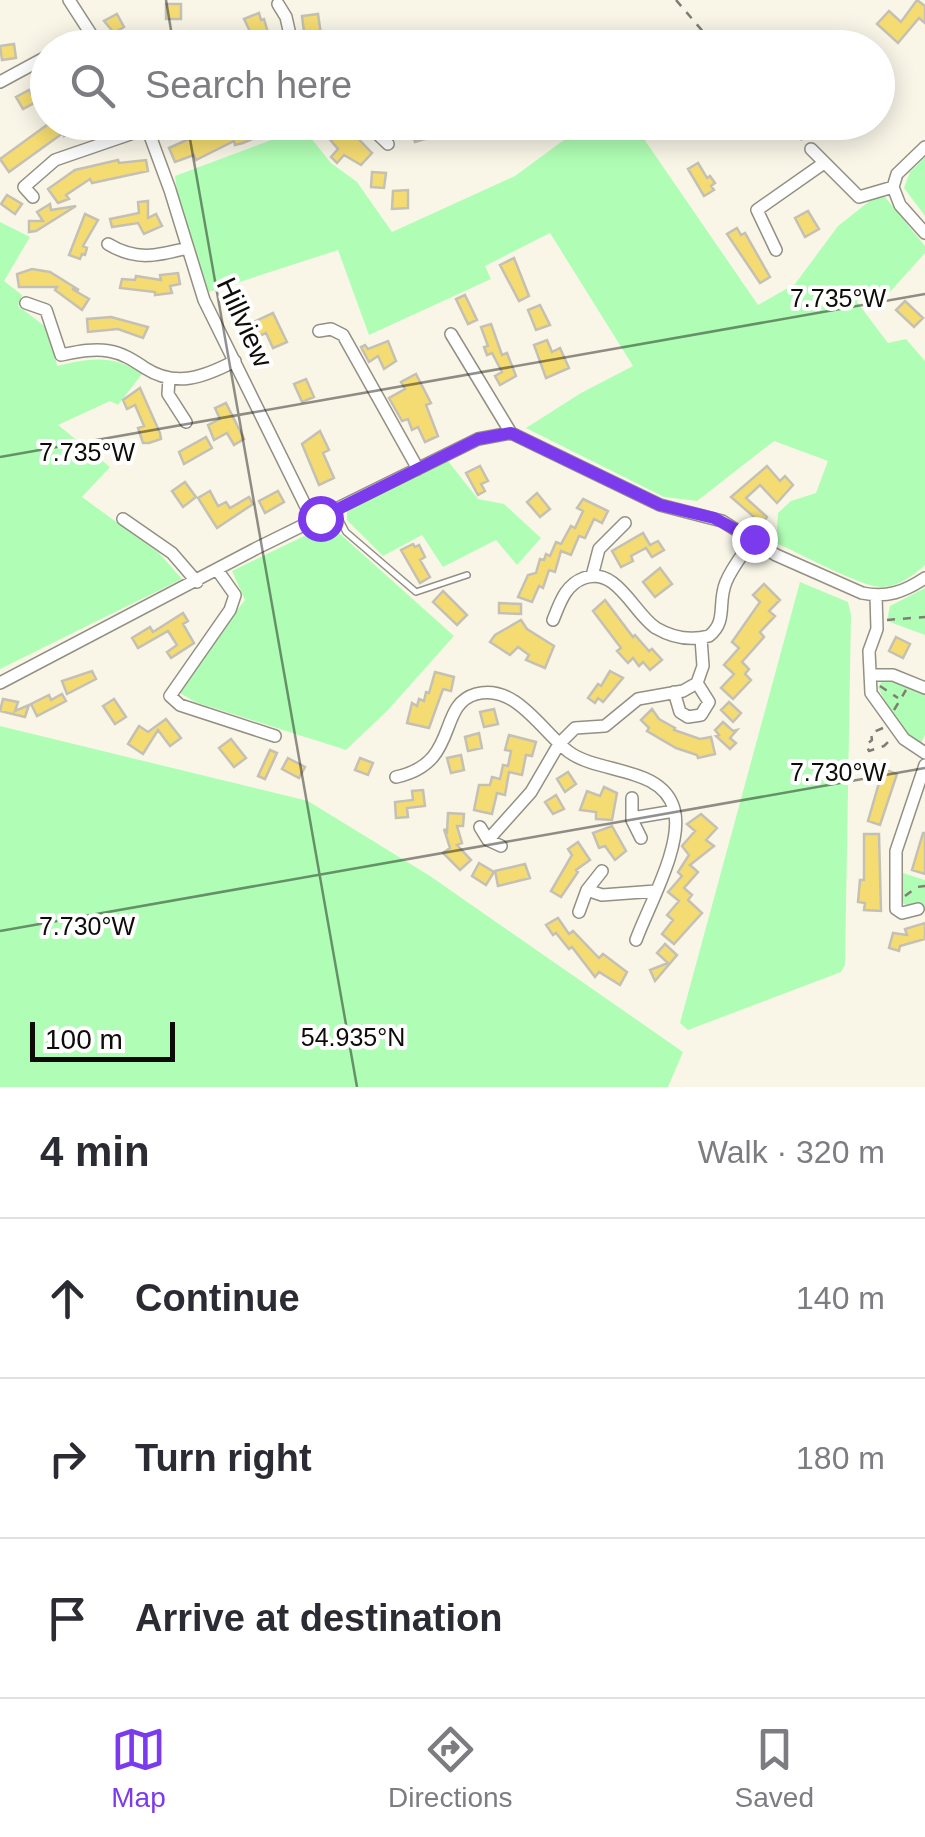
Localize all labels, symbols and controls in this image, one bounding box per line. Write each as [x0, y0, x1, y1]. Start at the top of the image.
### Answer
search box [30, 30, 895, 140]
icon: search [65, 58, 120, 113]
text: Search here [145, 64, 352, 106]
street label: Hillview [210, 273, 279, 372]
text: 7.735°W [790, 284, 886, 312]
text: 7.735°W [39, 438, 135, 466]
route start [298, 496, 344, 542]
route end [732, 517, 778, 563]
text: 7.730°W [790, 758, 886, 786]
text: 7.730°W [39, 912, 135, 940]
scale bar [30, 1017, 175, 1062]
text: 54.935°N [301, 1023, 405, 1051]
text: 100 m [45, 1024, 123, 1055]
text: 4 min [40, 1128, 150, 1175]
text: Walk · 320 m [698, 1134, 885, 1170]
icon: ahead [40, 1271, 95, 1326]
text: Continue [135, 1277, 300, 1319]
text: 140 m [796, 1280, 885, 1316]
icon: right [40, 1431, 95, 1486]
text: Turn right [135, 1437, 312, 1479]
text: 180 m [796, 1440, 885, 1476]
icon: arrive [40, 1591, 95, 1646]
text: Arrive at destination [135, 1597, 502, 1639]
tab: Map [111, 1722, 166, 1814]
tab: Directions [388, 1722, 513, 1814]
tab: Saved [735, 1722, 814, 1814]

